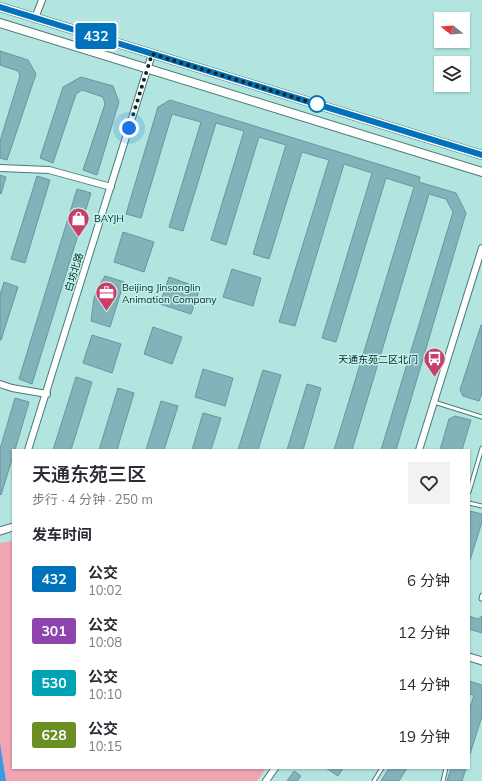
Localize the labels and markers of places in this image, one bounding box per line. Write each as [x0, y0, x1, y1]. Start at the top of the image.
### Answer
unlabelled marker [308, 95, 326, 113]
shop icon: BAYJH [65, 205, 91, 238]
place label: BAYJH [94, 212, 124, 225]
office icon: Beijing Jinsonglin Animation Company [94, 280, 120, 313]
place label: Beijing Jinsonglin Animation Company [122, 281, 217, 306]
bus stop icon: 天通东苑二区北门 [421, 346, 447, 379]
place label: 天通东苑二区北门 [338, 353, 418, 366]

